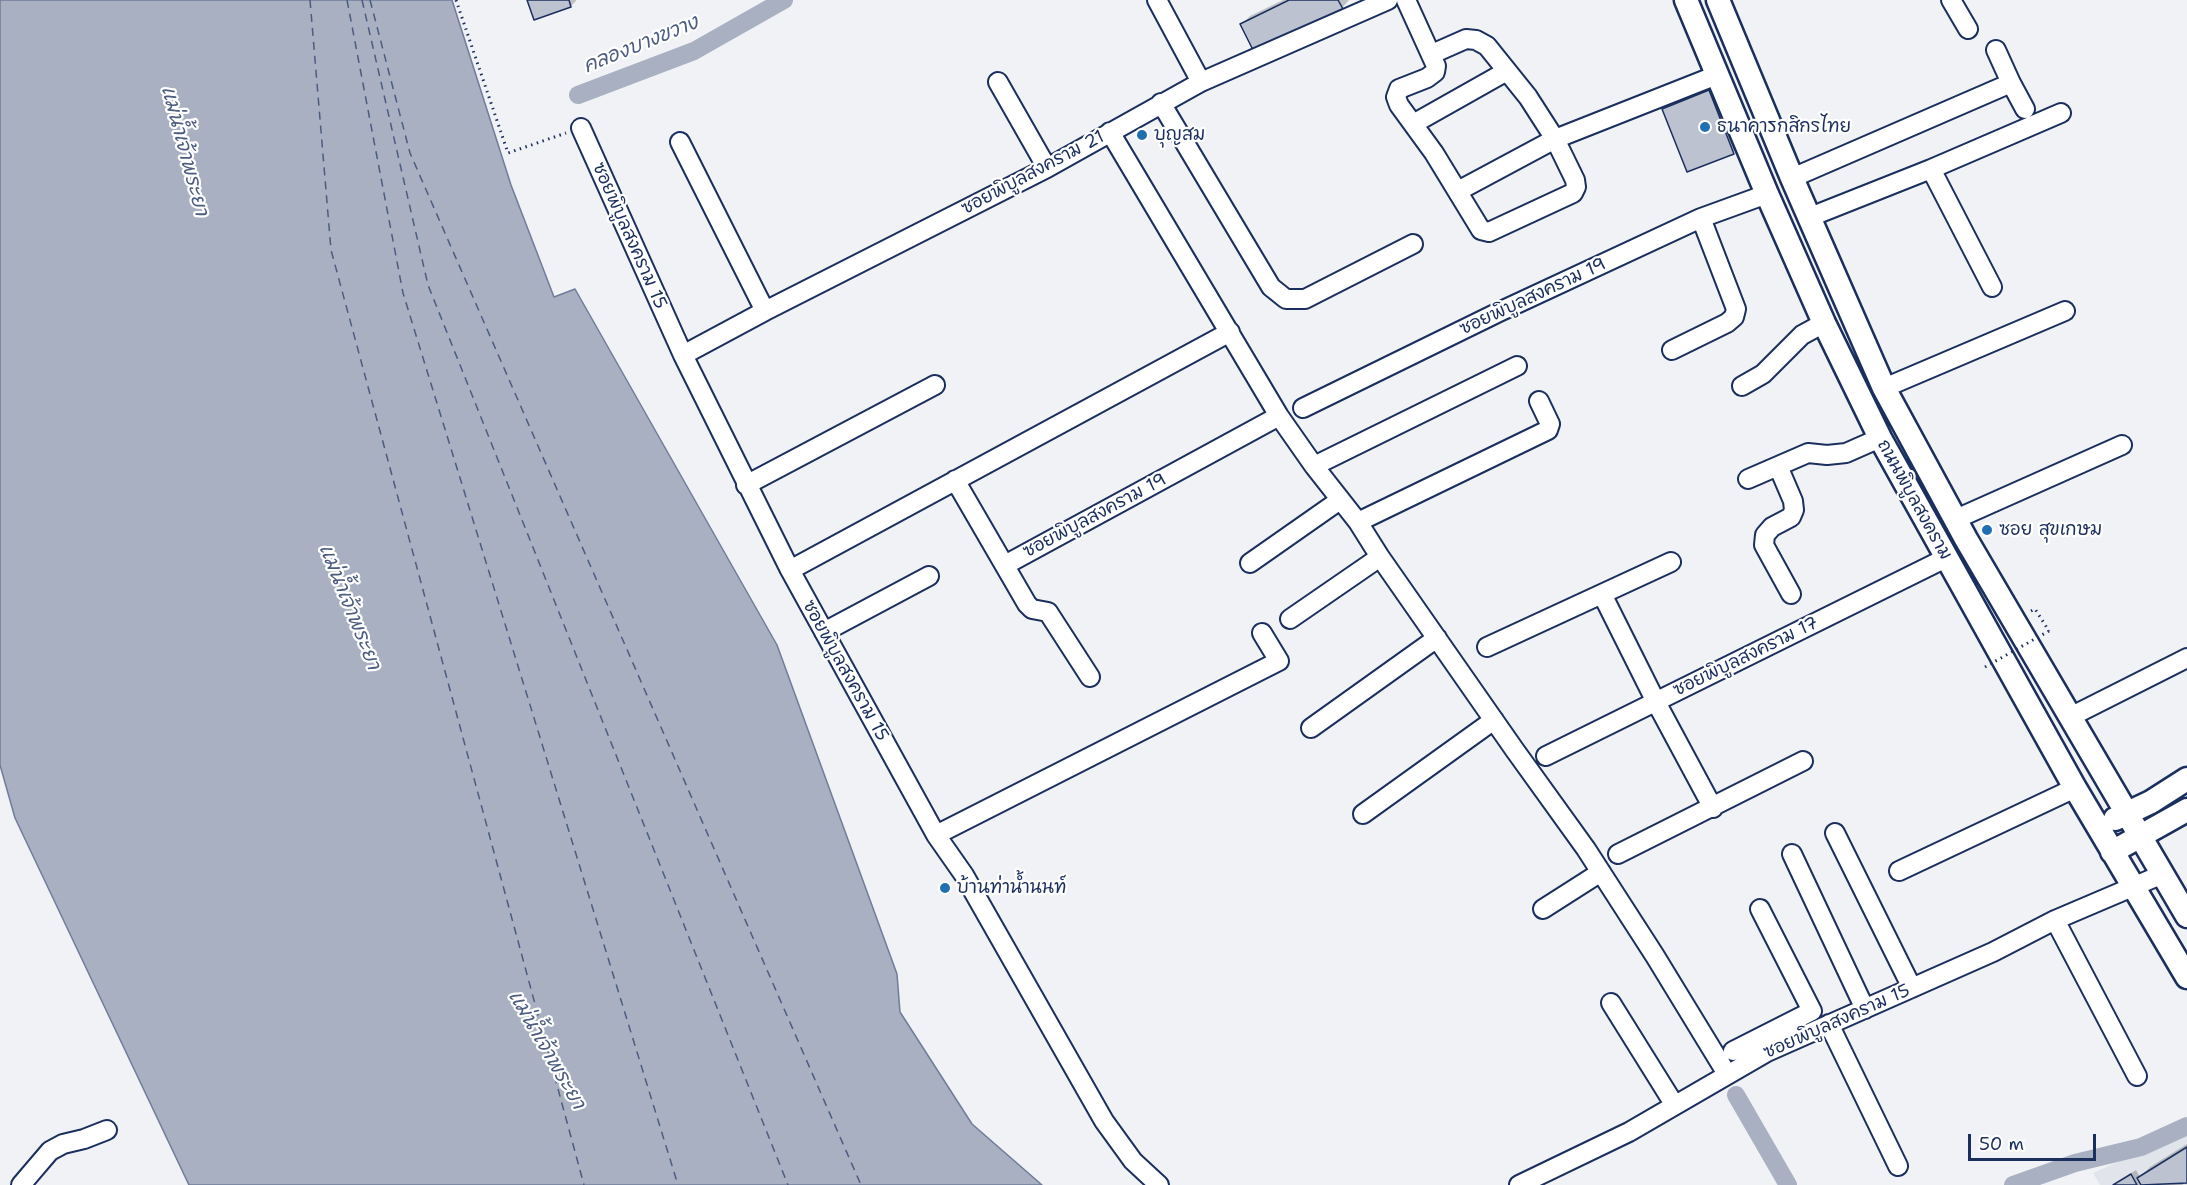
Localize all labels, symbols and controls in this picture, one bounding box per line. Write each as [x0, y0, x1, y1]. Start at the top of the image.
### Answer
water label: คลองบางขวาง [580, 11, 702, 79]
water label: แม่น้ำเจ้าพระยา [155, 84, 213, 218]
place label: ธนาคารกสิกรไทย [1717, 116, 1851, 138]
marker: ธนาคารกสิกรไทย [1698, 120, 1712, 134]
place label: บุญสม [1154, 124, 1205, 146]
street label: ซอยพิบูลสงคราม 21 [958, 126, 1108, 220]
marker: บุญสม [1135, 128, 1149, 142]
street label: ซอยพิบูลสงคราม 15 [587, 160, 671, 312]
street label: ซอยพิบูลสงคราม 19 [1456, 254, 1610, 340]
street label: ถนนพิบูลสงคราม [1872, 436, 1956, 564]
street label: ซอยพิบูลสงคราม 19 [1020, 469, 1170, 563]
place label: ซอย สุขเกษม [1999, 519, 2102, 541]
marker: ซอย สุขเกษม [1980, 523, 1994, 537]
water label: แม่น้ำเจ้าพระยา [313, 541, 385, 673]
street label: ซอยพิบูลสงคราม 15 [797, 597, 893, 745]
street label: ซอยพิบูลสงคราม 17 [1670, 613, 1822, 701]
place label: บ้านท่าน้ำนนท์ [957, 877, 1067, 899]
marker: บ้านท่าน้ำนนท์ [938, 881, 952, 895]
street label: ซอยพิบูลสงคราม 15 [1761, 980, 1913, 1064]
water label: แม่น้ำเจ้าพระยา [502, 986, 590, 1114]
scale bar [1971, 1122, 2098, 1160]
text: 50 m [1979, 1132, 2024, 1156]

